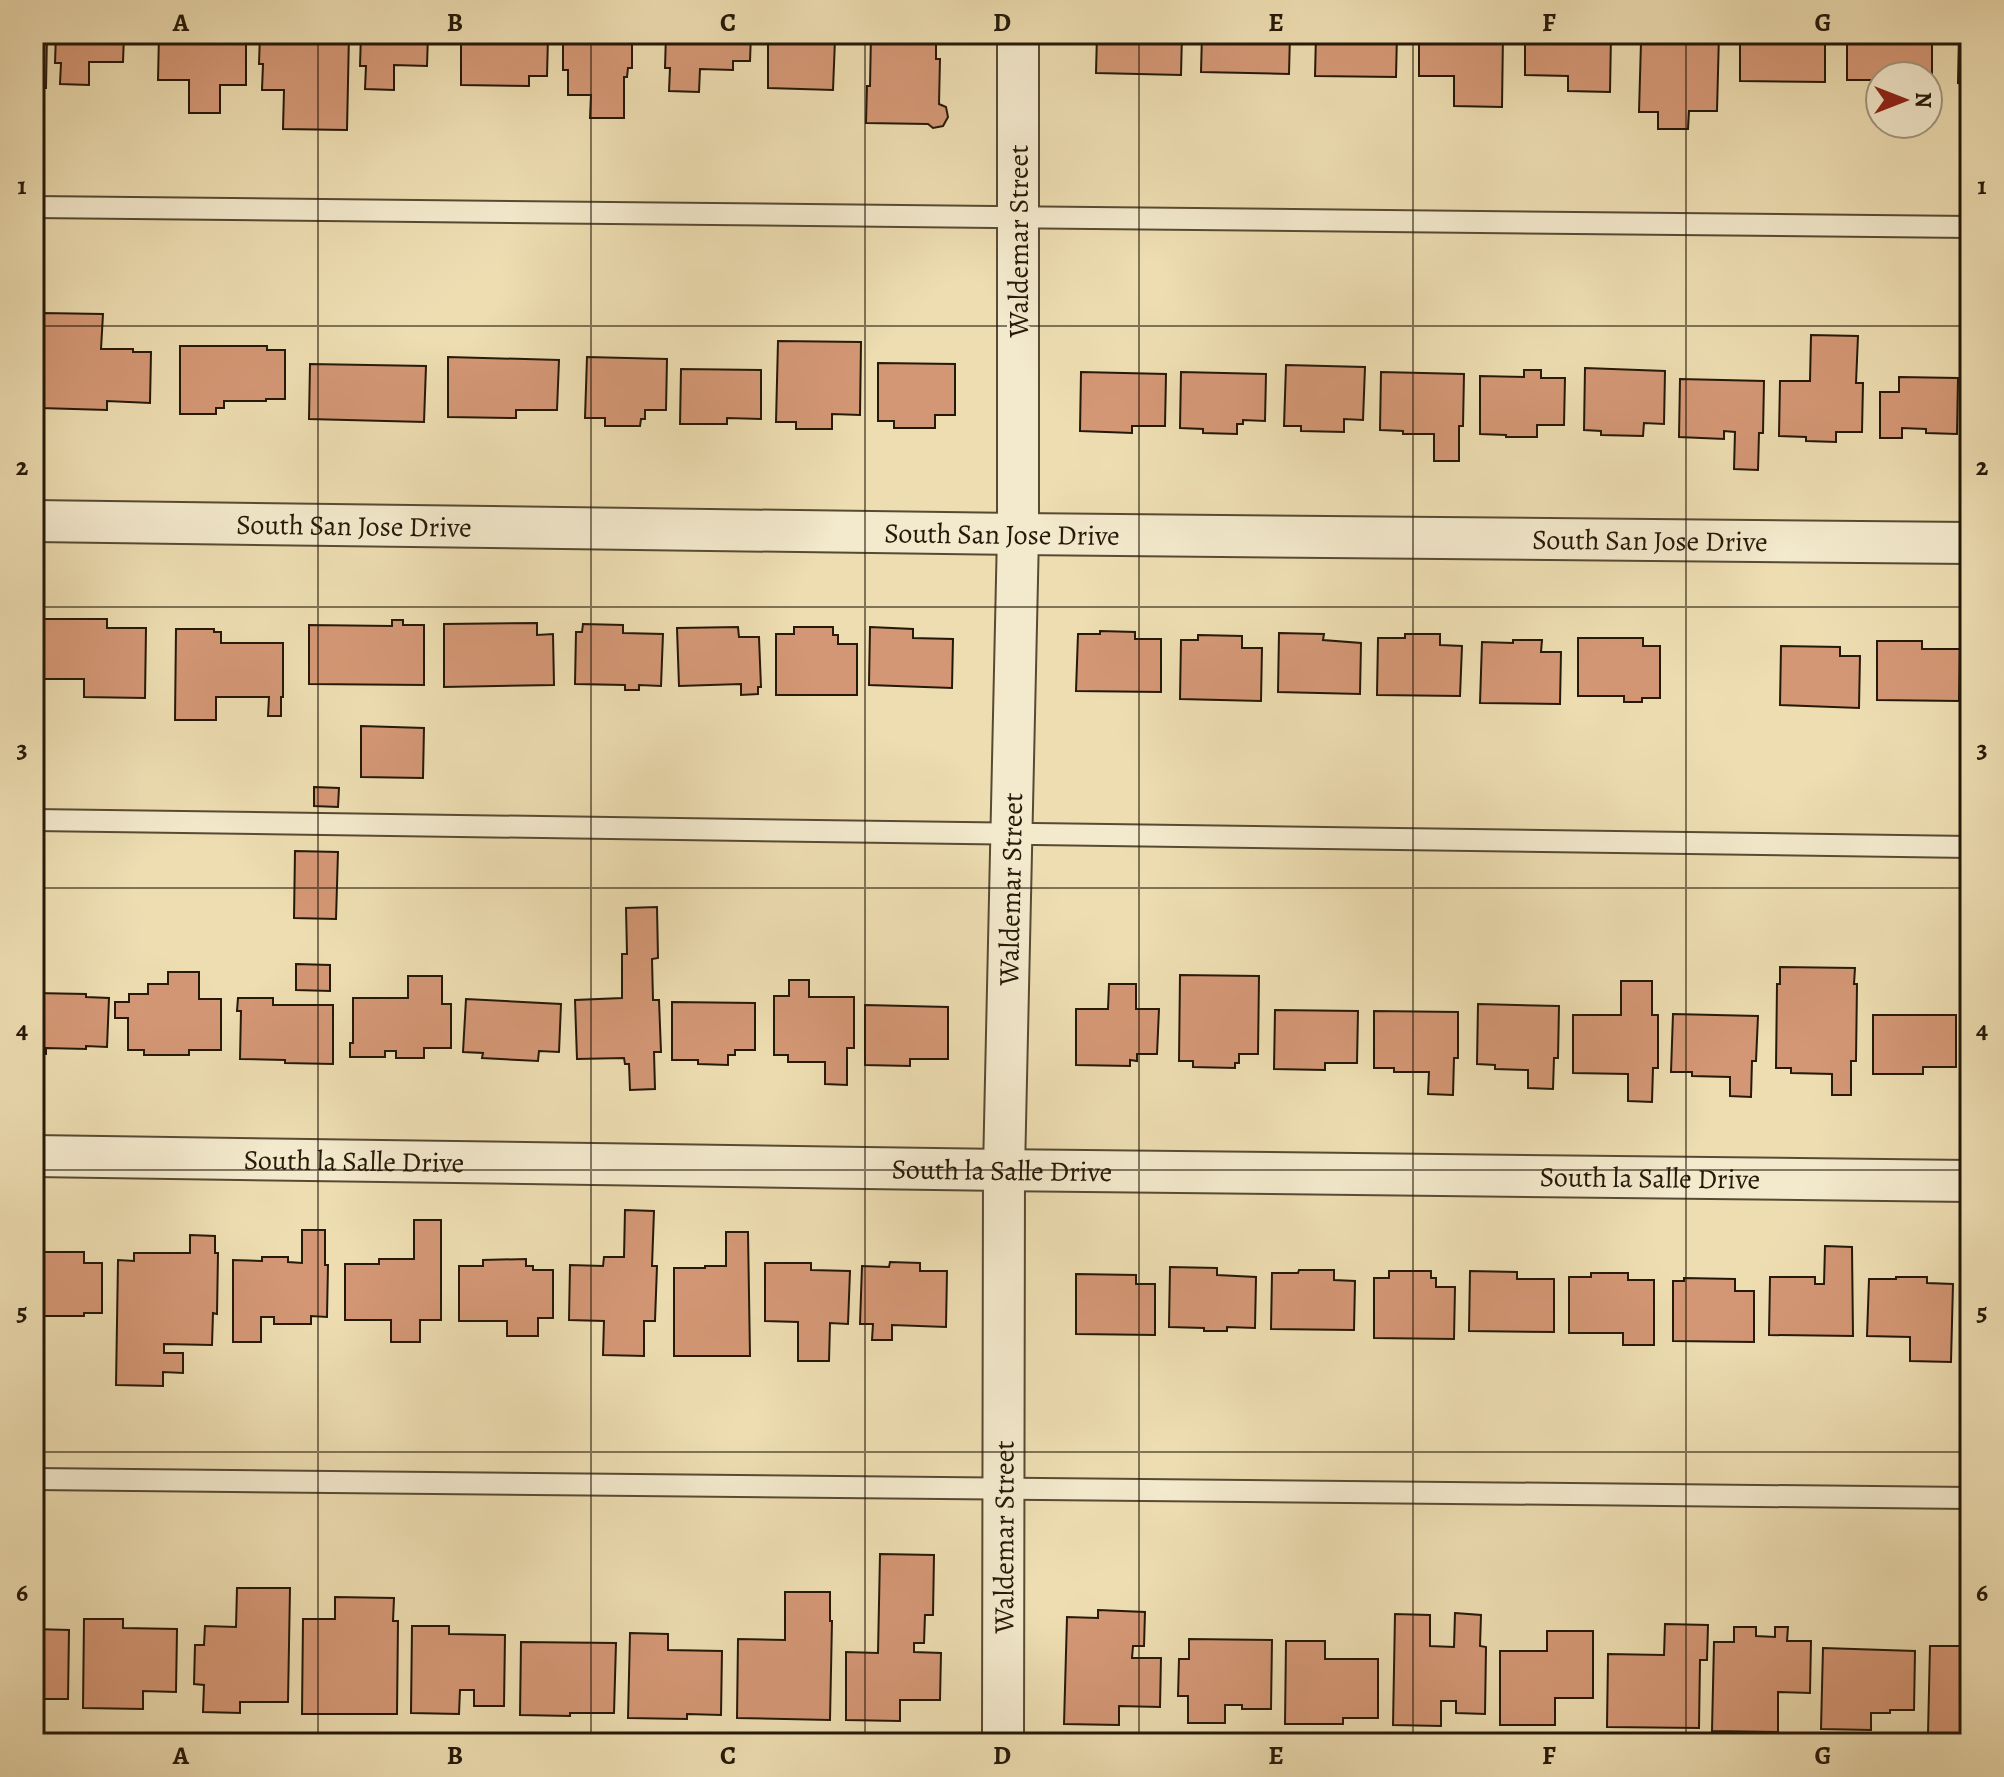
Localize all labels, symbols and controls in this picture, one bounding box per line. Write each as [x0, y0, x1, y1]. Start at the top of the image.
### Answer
text: A [172, 5, 190, 40]
text: B [447, 5, 463, 40]
text: C [720, 5, 736, 40]
text: D [993, 5, 1011, 40]
text: E [1268, 5, 1284, 40]
text: F [1542, 5, 1556, 40]
text: G [1814, 5, 1832, 40]
north arrow [1864, 60, 1944, 140]
text: N [1908, 92, 1938, 108]
street label: Waldemar Street [1000, 145, 1038, 338]
text: 1 [17, 168, 27, 203]
text: 1 [1977, 168, 1987, 203]
text: 2 [16, 449, 29, 484]
text: 2 [1976, 449, 1989, 484]
street label: South San Jose Drive [236, 506, 472, 547]
street label: South San Jose Drive [884, 514, 1120, 555]
street label: South San Jose Drive [1532, 521, 1768, 561]
text: 3 [16, 731, 28, 766]
text: 3 [1976, 731, 1988, 766]
street label: Waldemar Street [990, 792, 1032, 987]
text: 4 [16, 1012, 28, 1047]
text: 4 [1976, 1012, 1988, 1047]
street label: South la Salle Drive [243, 1141, 465, 1182]
street label: South la Salle Drive [891, 1150, 1112, 1191]
street label: South la Salle Drive [1539, 1158, 1760, 1199]
text: 5 [16, 1294, 28, 1329]
text: 5 [1976, 1294, 1988, 1329]
street label: Waldemar Street [985, 1441, 1024, 1634]
text: 6 [16, 1575, 28, 1610]
text: 6 [1976, 1575, 1988, 1610]
text: A [172, 1738, 190, 1773]
text: B [447, 1738, 463, 1773]
text: C [720, 1738, 736, 1773]
text: D [993, 1738, 1011, 1773]
text: E [1268, 1738, 1284, 1773]
text: F [1542, 1738, 1556, 1773]
text: G [1814, 1738, 1832, 1773]

